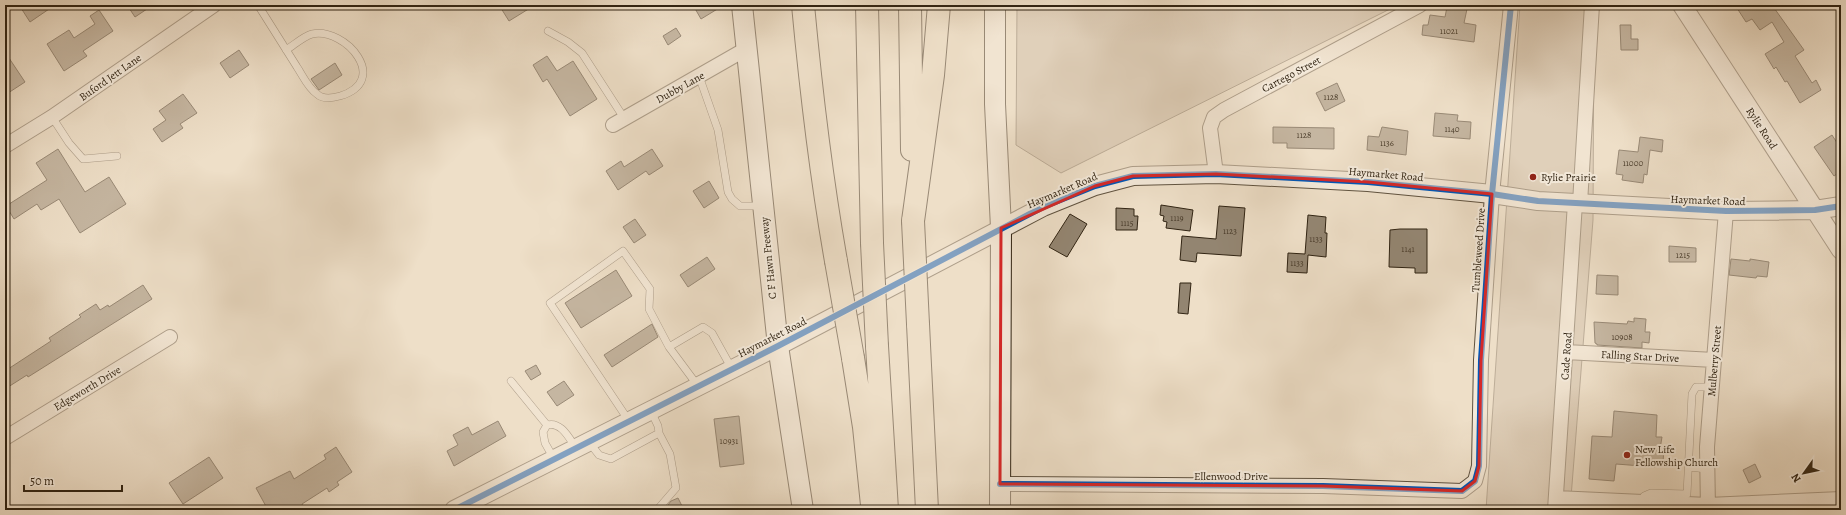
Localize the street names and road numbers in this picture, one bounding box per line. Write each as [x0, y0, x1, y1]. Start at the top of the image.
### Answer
street label: Buford Jett Lane [76, 50, 144, 104]
street label: Cartego Street [1259, 52, 1324, 96]
street label: Dubby Lane [653, 68, 707, 107]
street label: Rylie Road [1742, 104, 1781, 152]
street label: Haymarket Road [1348, 164, 1424, 185]
street label: Haymarket Road [1025, 169, 1100, 212]
street label: Haymarket Road [1670, 192, 1746, 209]
street label: Tumbleweed Drive [1468, 207, 1489, 293]
street label: C F Hawn Freeway [757, 216, 780, 300]
street label: Haymarket Road [735, 314, 809, 361]
street label: Mulberry Street [1704, 325, 1725, 397]
street label: Cade Road [1557, 332, 1576, 380]
street label: Falling Star Drive [1601, 347, 1679, 366]
street label: Edgeworth Drive [51, 362, 124, 414]
street label: Ellenwood Drive [1194, 469, 1268, 484]

